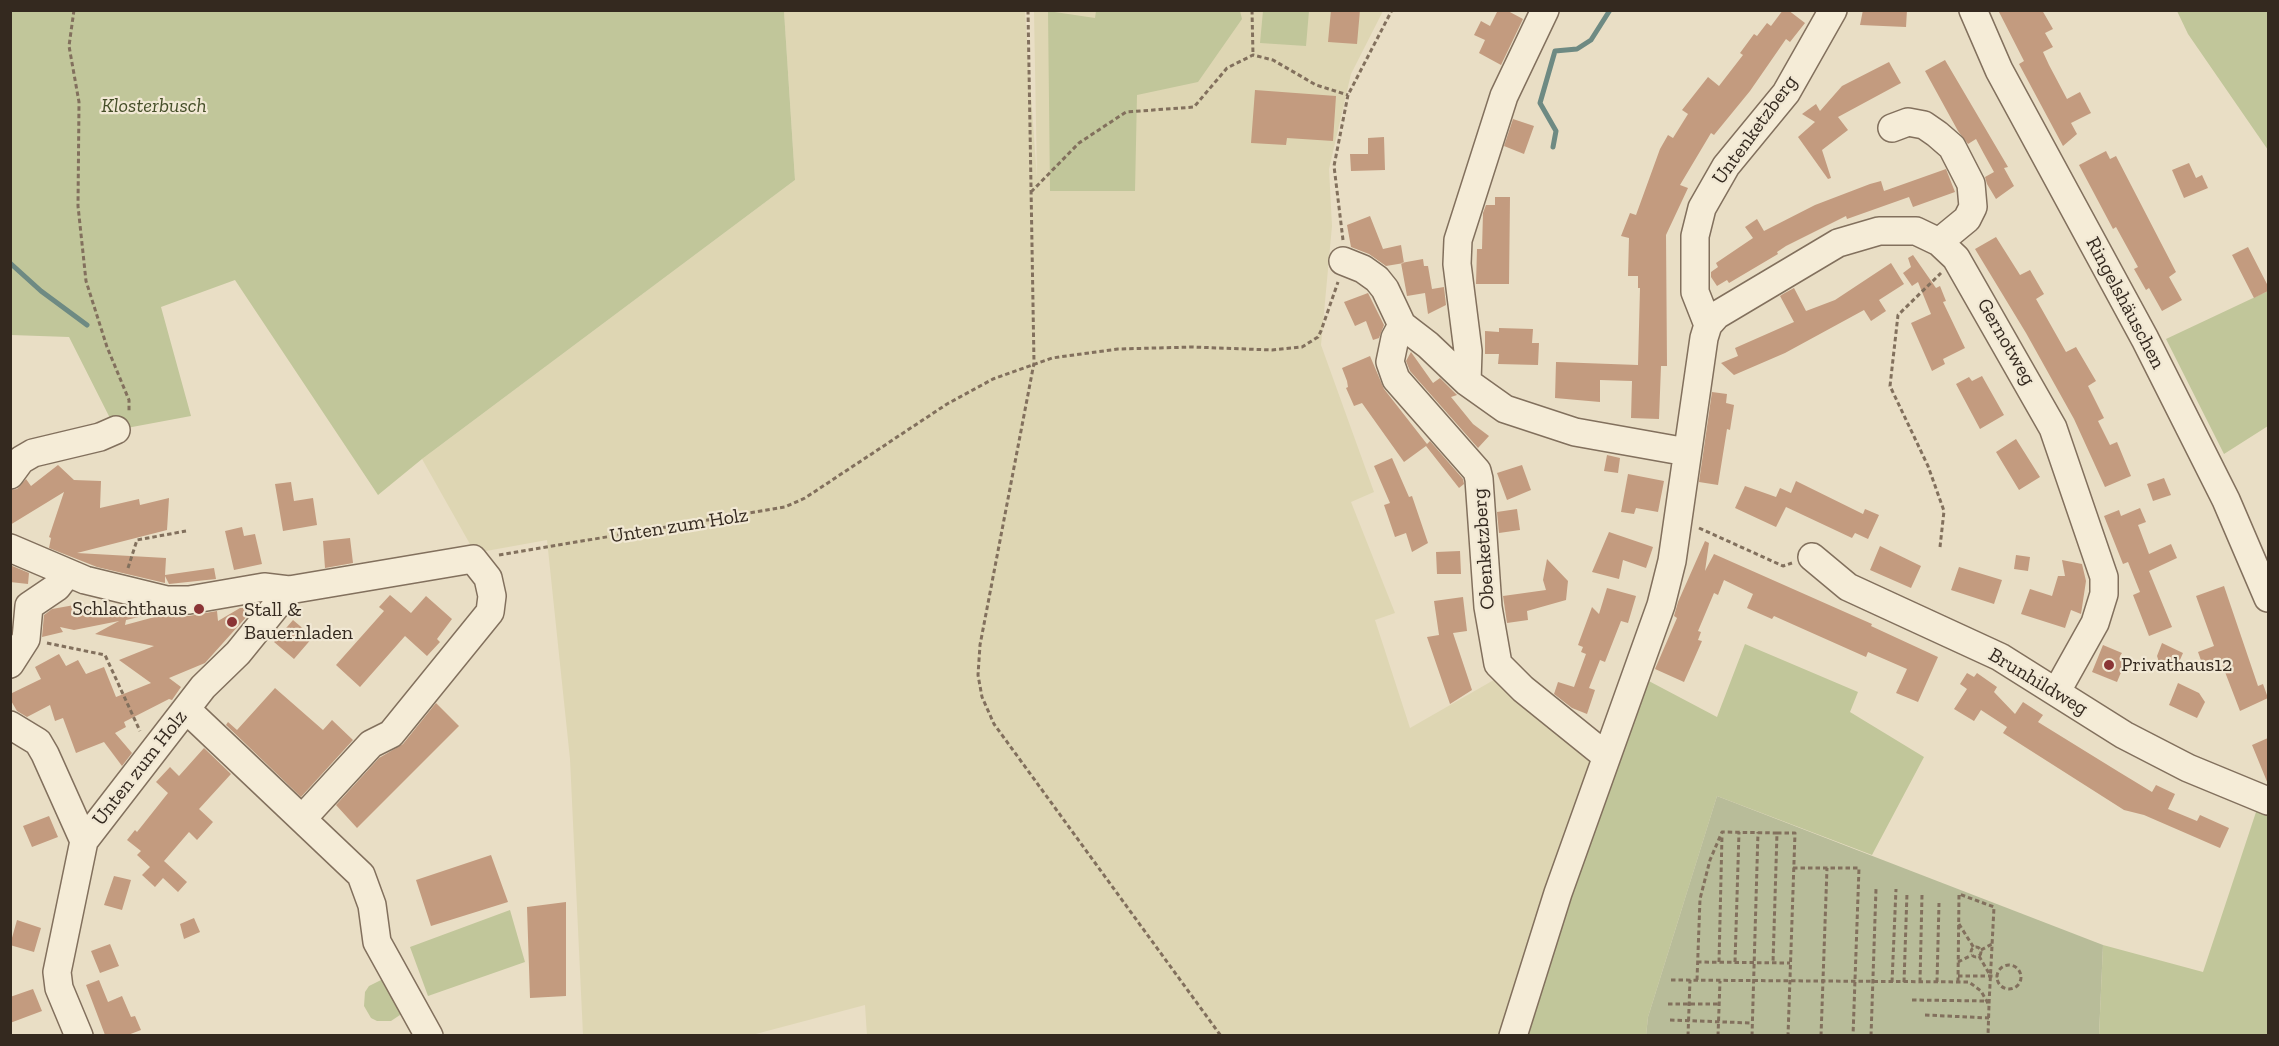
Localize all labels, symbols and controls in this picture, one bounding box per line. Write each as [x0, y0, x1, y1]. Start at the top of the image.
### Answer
street label: Untenketzberg [1707, 71, 1803, 189]
park label: Klosterbusch [101, 94, 207, 118]
street label: Ringelshäuschen [2080, 233, 2170, 373]
street label: Gernotweg [1972, 294, 2040, 390]
street label: Obenketzberg [1468, 488, 1500, 610]
street label: Unten zum Holz [608, 503, 750, 549]
place label: Schlachthaus [72, 597, 187, 621]
place label: Stall & Bauernladen [244, 598, 353, 645]
marker: Schlachthaus [192, 602, 206, 616]
marker: Stall & Bauernladen [225, 615, 239, 629]
street label: Brunhildweg [1984, 643, 2092, 721]
place label: Privathaus12 [2121, 653, 2232, 677]
marker: Privathaus12 [2102, 658, 2116, 672]
street label: Unten zum Holz [87, 705, 193, 831]

